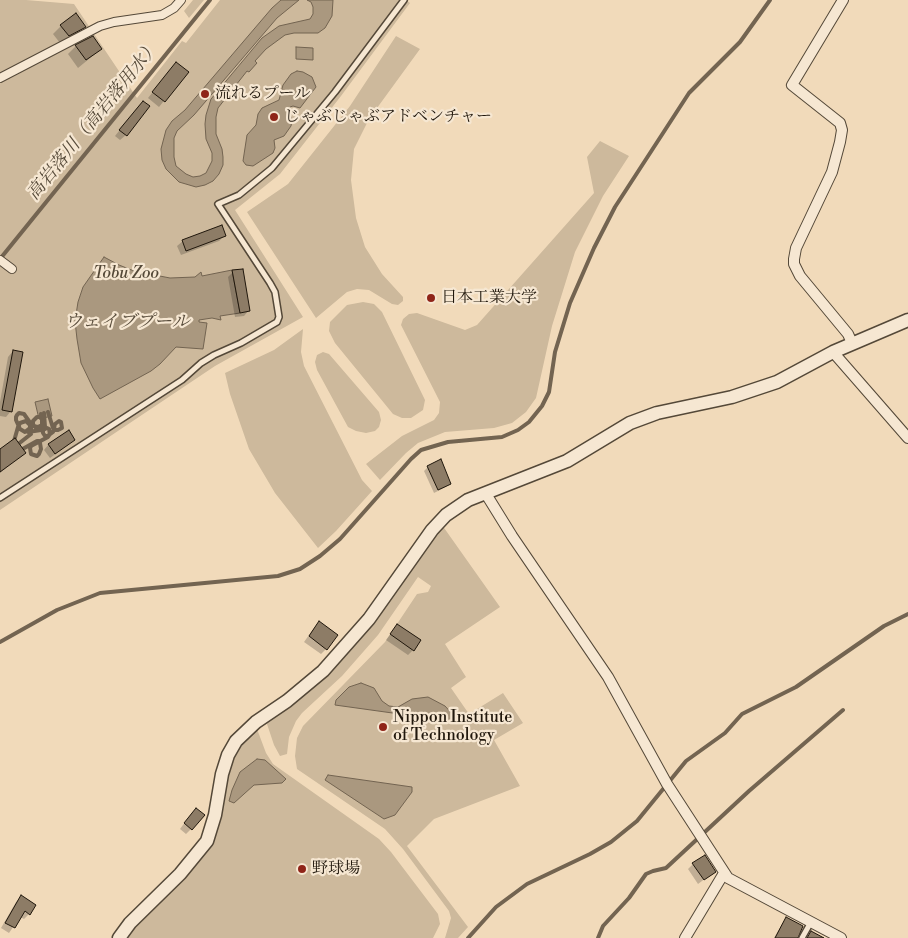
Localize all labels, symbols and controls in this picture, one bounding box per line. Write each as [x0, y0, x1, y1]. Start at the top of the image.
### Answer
water label: 高岩落川（高岩落用水） [23, 37, 165, 205]
place label: 流れるプール [215, 84, 311, 104]
marker: 流れるプール [199, 88, 211, 100]
place label: じゃぶじゃぶアドベンチャー [284, 107, 492, 127]
marker: じゃぶじゃぶアドベンチャー [268, 111, 280, 123]
park label: Tobu Zoo [93, 264, 159, 284]
place label: 日本工業大学 [441, 288, 537, 308]
marker: 日本工業大学 [425, 292, 437, 304]
water label: ウェイブプール [64, 312, 190, 334]
place label: Nippon Institute of Technology [393, 708, 512, 746]
marker: Nippon Institute of Technology [377, 721, 389, 733]
place label: 野球場 [312, 859, 360, 879]
marker: 野球場 [296, 863, 308, 875]

